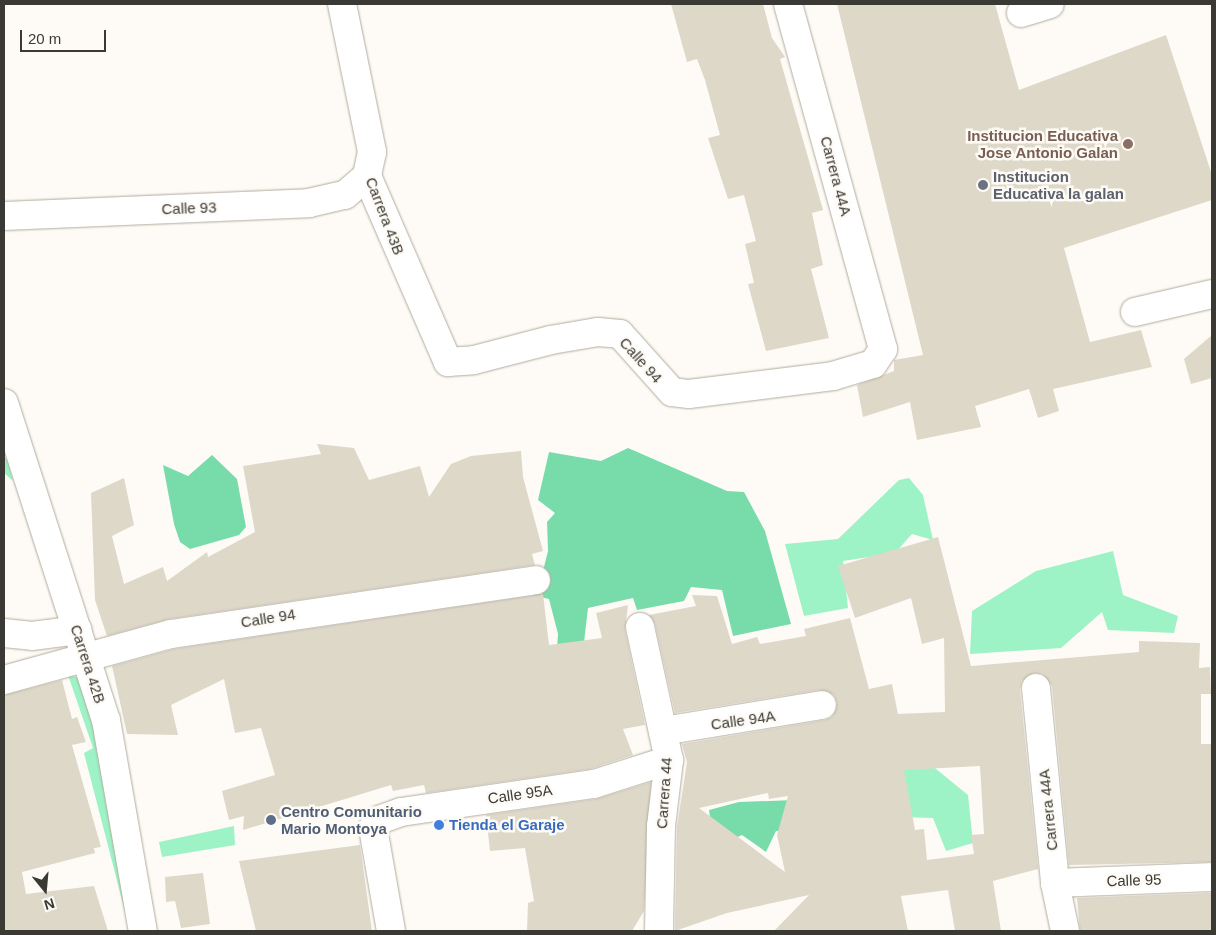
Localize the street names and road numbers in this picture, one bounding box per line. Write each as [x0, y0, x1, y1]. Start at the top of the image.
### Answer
street label: Carrera 44A [817, 134, 855, 218]
street label: Carrera 43B [362, 175, 408, 257]
street label: Calle 93 [161, 198, 217, 218]
street label: Calle 94 [616, 334, 666, 386]
street label: Calle 94 [239, 605, 297, 631]
street label: Carrera 42B [67, 622, 109, 706]
street label: Calle 94A [710, 707, 776, 733]
street label: Carrera 44 [653, 757, 675, 829]
street label: Carrera 44A [1035, 768, 1061, 852]
street label: Calle 95A [487, 781, 553, 807]
street label: Calle 95 [1106, 870, 1162, 890]

